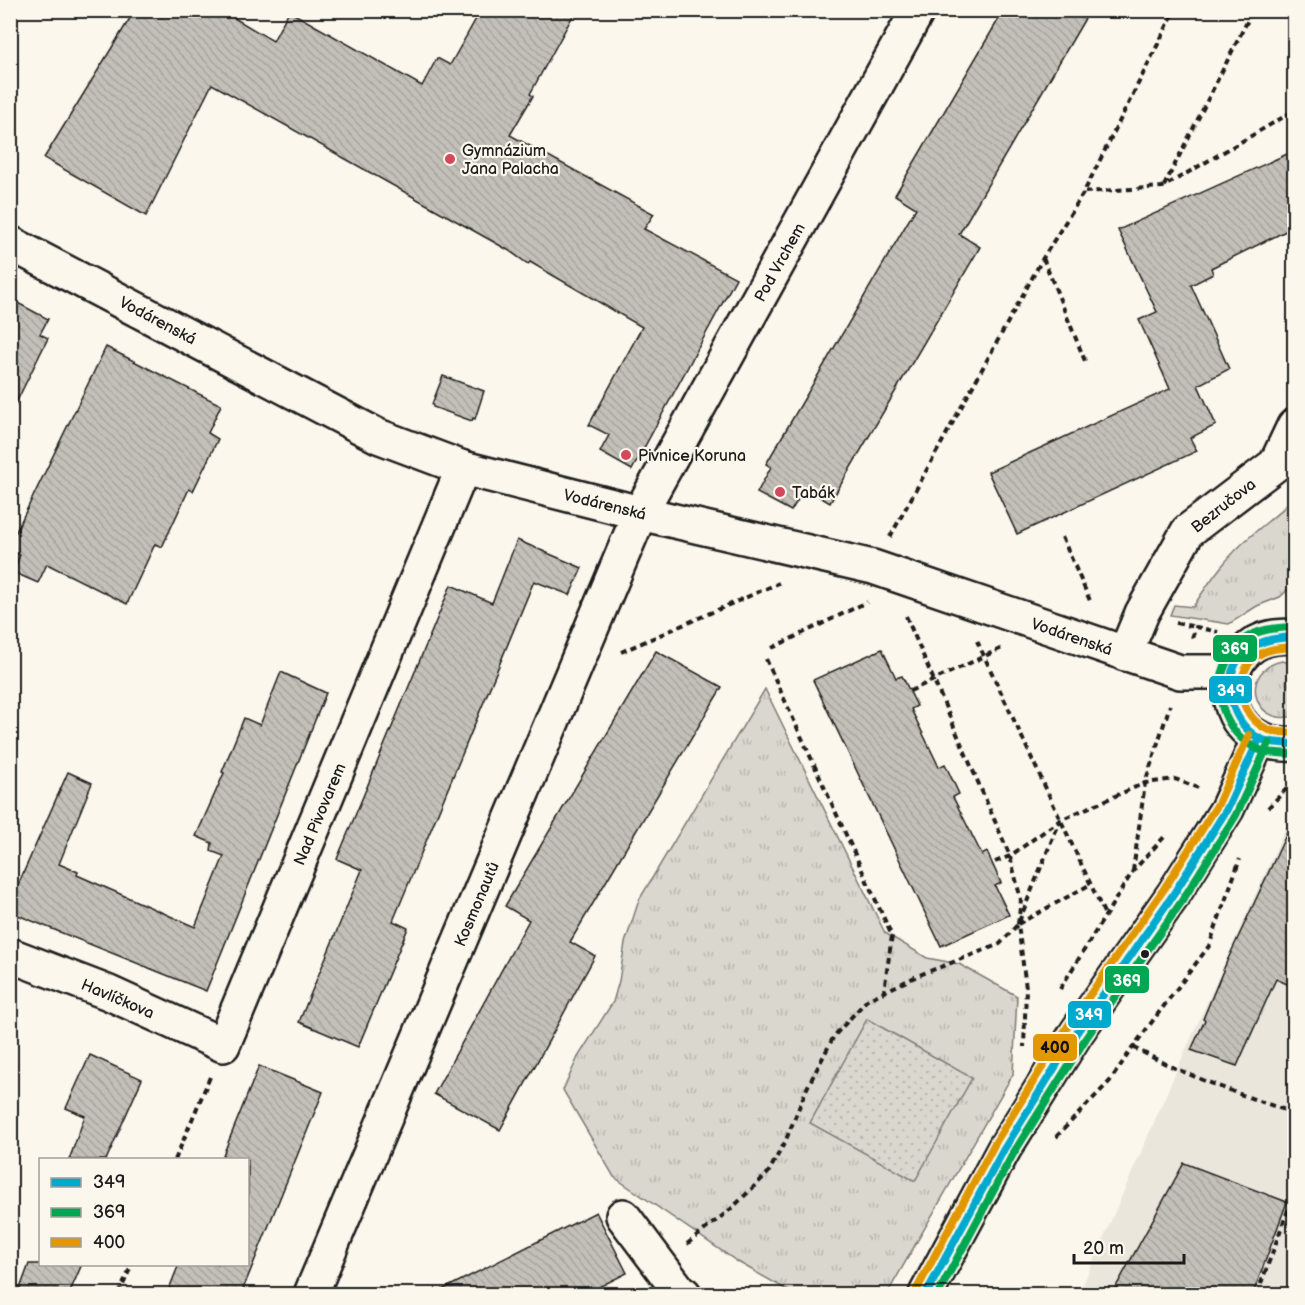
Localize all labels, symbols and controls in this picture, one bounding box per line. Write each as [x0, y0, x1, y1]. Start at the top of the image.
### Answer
place label: Gymnázium Jana Palacha [462, 142, 559, 179]
marker: Gymnázium Jana Palacha [443, 152, 457, 166]
street label: Pod Vrchem [751, 220, 810, 305]
street label: Vodárenská [116, 293, 199, 350]
place label: Pivnice Koruna [638, 447, 746, 466]
marker: Pivnice Koruna [619, 448, 633, 462]
street label: Bezručova [1188, 475, 1260, 537]
place label: Tabák [792, 484, 835, 503]
marker: Tabák [773, 485, 787, 499]
street label: Vodárenská [561, 486, 648, 525]
street label: Vodárenská [1028, 615, 1115, 660]
line badge: 369 [1212, 634, 1258, 663]
text: 369 [1221, 640, 1249, 659]
line badge: 349 [1208, 675, 1253, 704]
text: 349 [1217, 682, 1245, 701]
street label: Nad Pivovarem [290, 761, 350, 868]
street label: Kosmonautů [451, 859, 504, 950]
unlabelled marker [1139, 948, 1151, 960]
line badge: 369 [1104, 965, 1150, 994]
text: 369 [1113, 972, 1141, 991]
street label: Havlíčkova [78, 975, 157, 1023]
line badge: 349 [1067, 1000, 1112, 1029]
text: 349 [1075, 1006, 1103, 1025]
line badge: 400 [1032, 1033, 1078, 1062]
text: 400 [1040, 1039, 1070, 1058]
legend [39, 1158, 249, 1266]
text: 349 [93, 1172, 125, 1193]
text: 369 [93, 1202, 125, 1223]
scale bar [1074, 1227, 1184, 1265]
text: 400 [93, 1232, 125, 1253]
text: 20 m [1083, 1238, 1124, 1259]

